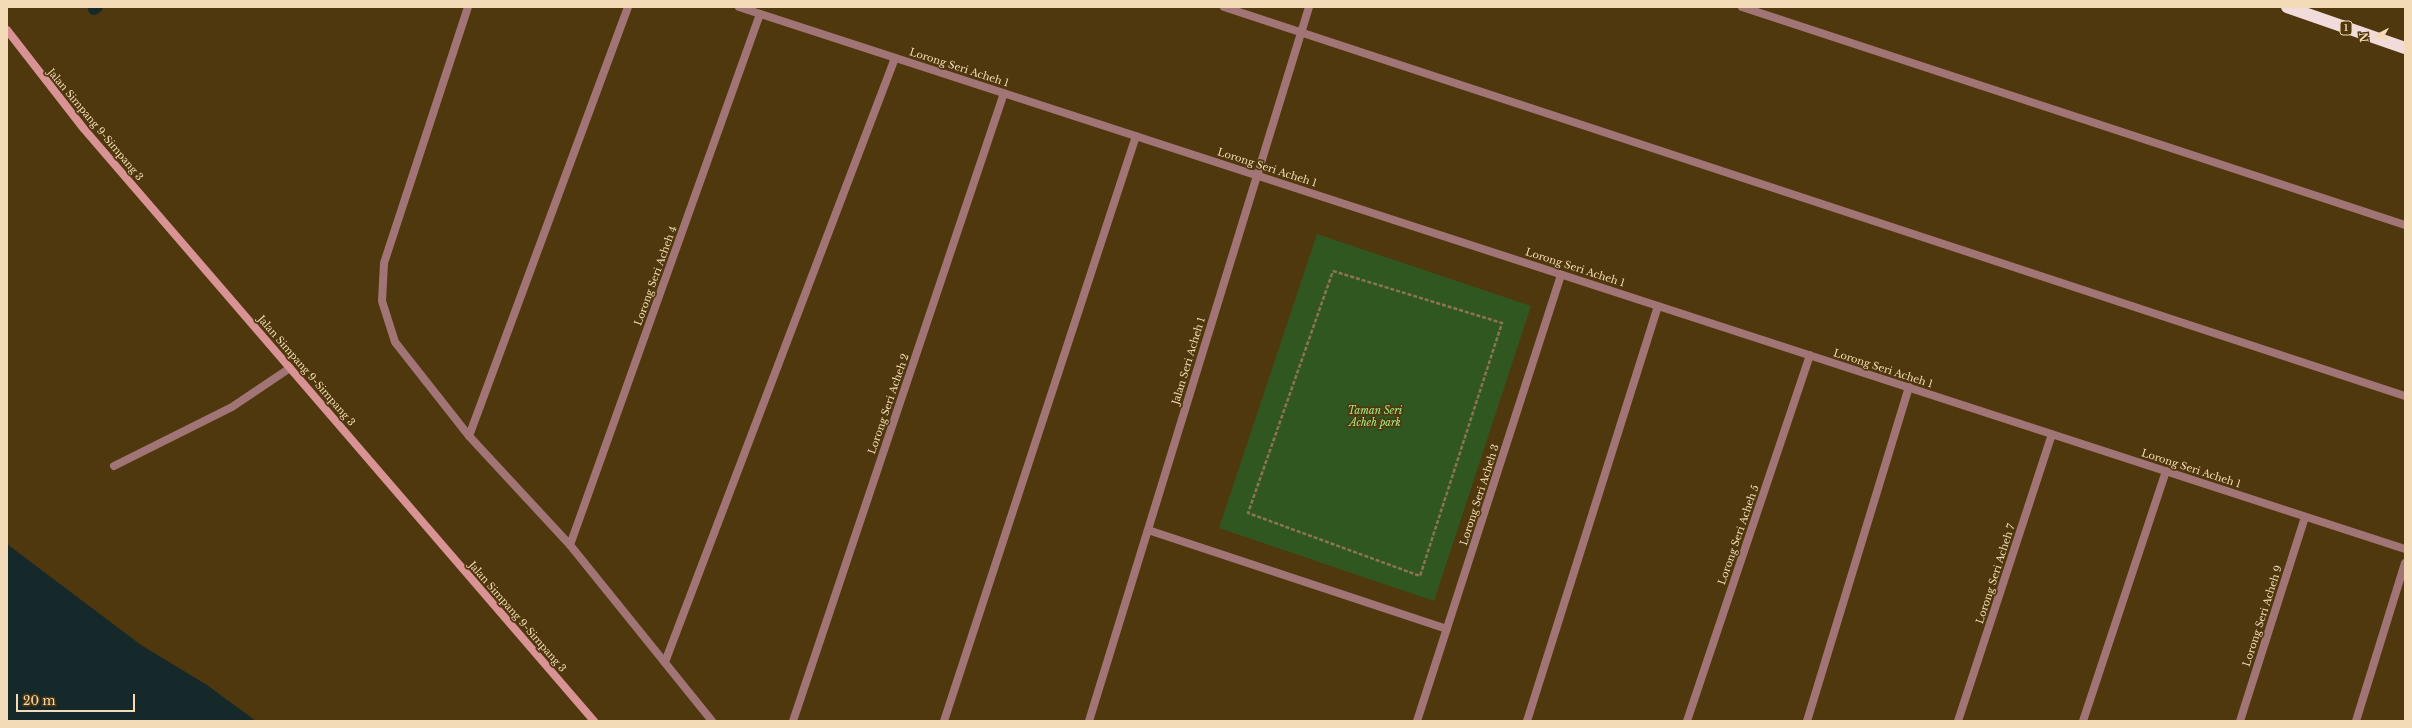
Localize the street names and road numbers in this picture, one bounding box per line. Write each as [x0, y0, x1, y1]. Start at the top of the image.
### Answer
road number: 1 [2340, 21, 2352, 35]
street label: Lorong Seri Acheh 1 [908, 46, 1010, 90]
street label: Jalan Simpang 9-Simpang 3 [45, 67, 145, 183]
street label: Lorong Seri Acheh 1 [1216, 146, 1318, 190]
street label: Lorong Seri Acheh 4 [632, 225, 680, 327]
street label: Lorong Seri Acheh 1 [1524, 246, 1626, 290]
street label: Jalan Simpang 9-Simpang 3 [255, 313, 357, 429]
street label: Jalan Seri Acheh 1 [1170, 316, 1208, 406]
street label: Lorong Seri Acheh 1 [1832, 347, 1934, 391]
street label: Lorong Seri Acheh 2 [866, 352, 912, 456]
street label: Lorong Seri Acheh 3 [1458, 443, 1502, 547]
street label: Lorong Seri Acheh 1 [2140, 447, 2242, 491]
street label: Lorong Seri Acheh 5 [1716, 483, 1762, 587]
street label: Lorong Seri Acheh 7 [1974, 523, 2018, 625]
street label: Jalan Simpang 9-Simpang 3 [466, 559, 568, 675]
street label: Lorong Seri Acheh 9 [2241, 564, 2285, 668]

